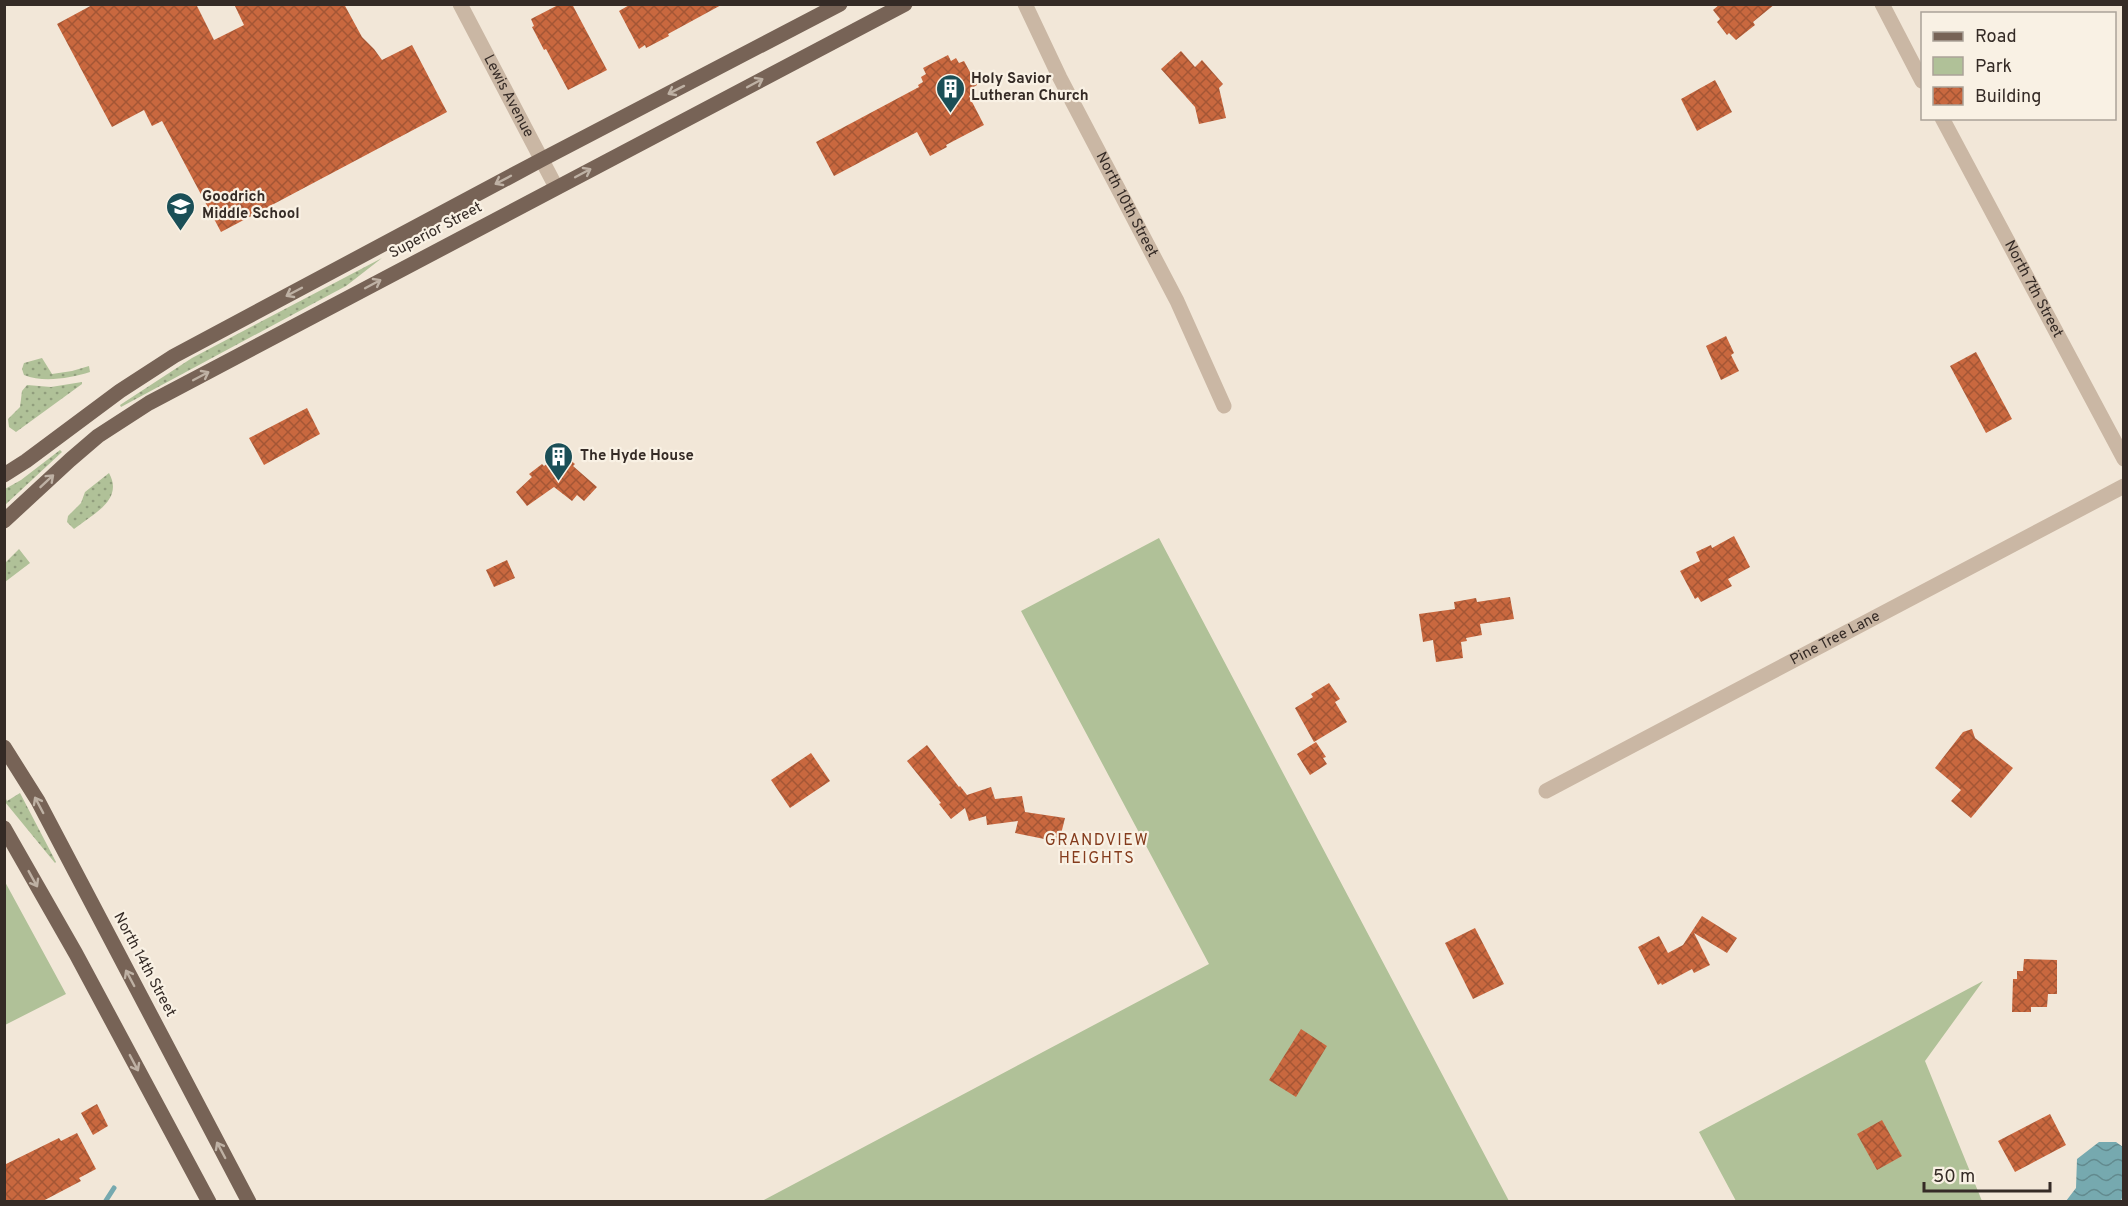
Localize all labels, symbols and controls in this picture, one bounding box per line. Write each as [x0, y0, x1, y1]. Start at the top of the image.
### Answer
legend [1921, 12, 2116, 120]
text: Road [1975, 26, 2017, 49]
street label: Lewis Avenue [479, 51, 538, 141]
text: Park [1975, 56, 2012, 79]
place label: Holy Savior Lutheran Church [971, 70, 1089, 106]
building icon: Holy Savior Lutheran Church [934, 72, 966, 114]
one-way arrow [746, 76, 764, 88]
one-way arrow [667, 84, 685, 96]
text: Building [1975, 86, 2041, 109]
street label: North 10th Street [1091, 149, 1162, 261]
one-way arrow [573, 167, 591, 178]
one-way arrow [495, 175, 513, 186]
place label: Goodrich Middle School [202, 188, 300, 224]
school or university icon: Goodrich Middle School [165, 190, 197, 232]
street label: Superior Street [386, 198, 486, 264]
street label: North 7th Street [2000, 237, 2067, 341]
one-way arrow [364, 278, 382, 290]
one-way arrow [286, 287, 304, 298]
one-way arrow [192, 370, 209, 382]
building icon: The Hyde House [543, 440, 575, 482]
place label: The Hyde House [580, 447, 694, 466]
one-way arrow [39, 474, 54, 488]
street label: Pine Tree Lane [1787, 607, 1883, 670]
one-way arrow [33, 796, 45, 814]
district label: GRANDVIEW HEIGHTS [1045, 831, 1149, 869]
one-way arrow [27, 870, 39, 887]
street label: North 14th Street [108, 910, 180, 1020]
one-way arrow [124, 969, 135, 987]
one-way arrow [129, 1053, 140, 1071]
one-way arrow [215, 1142, 227, 1159]
scale bar [1924, 1155, 2050, 1193]
text: 50 m [1933, 1166, 1975, 1189]

